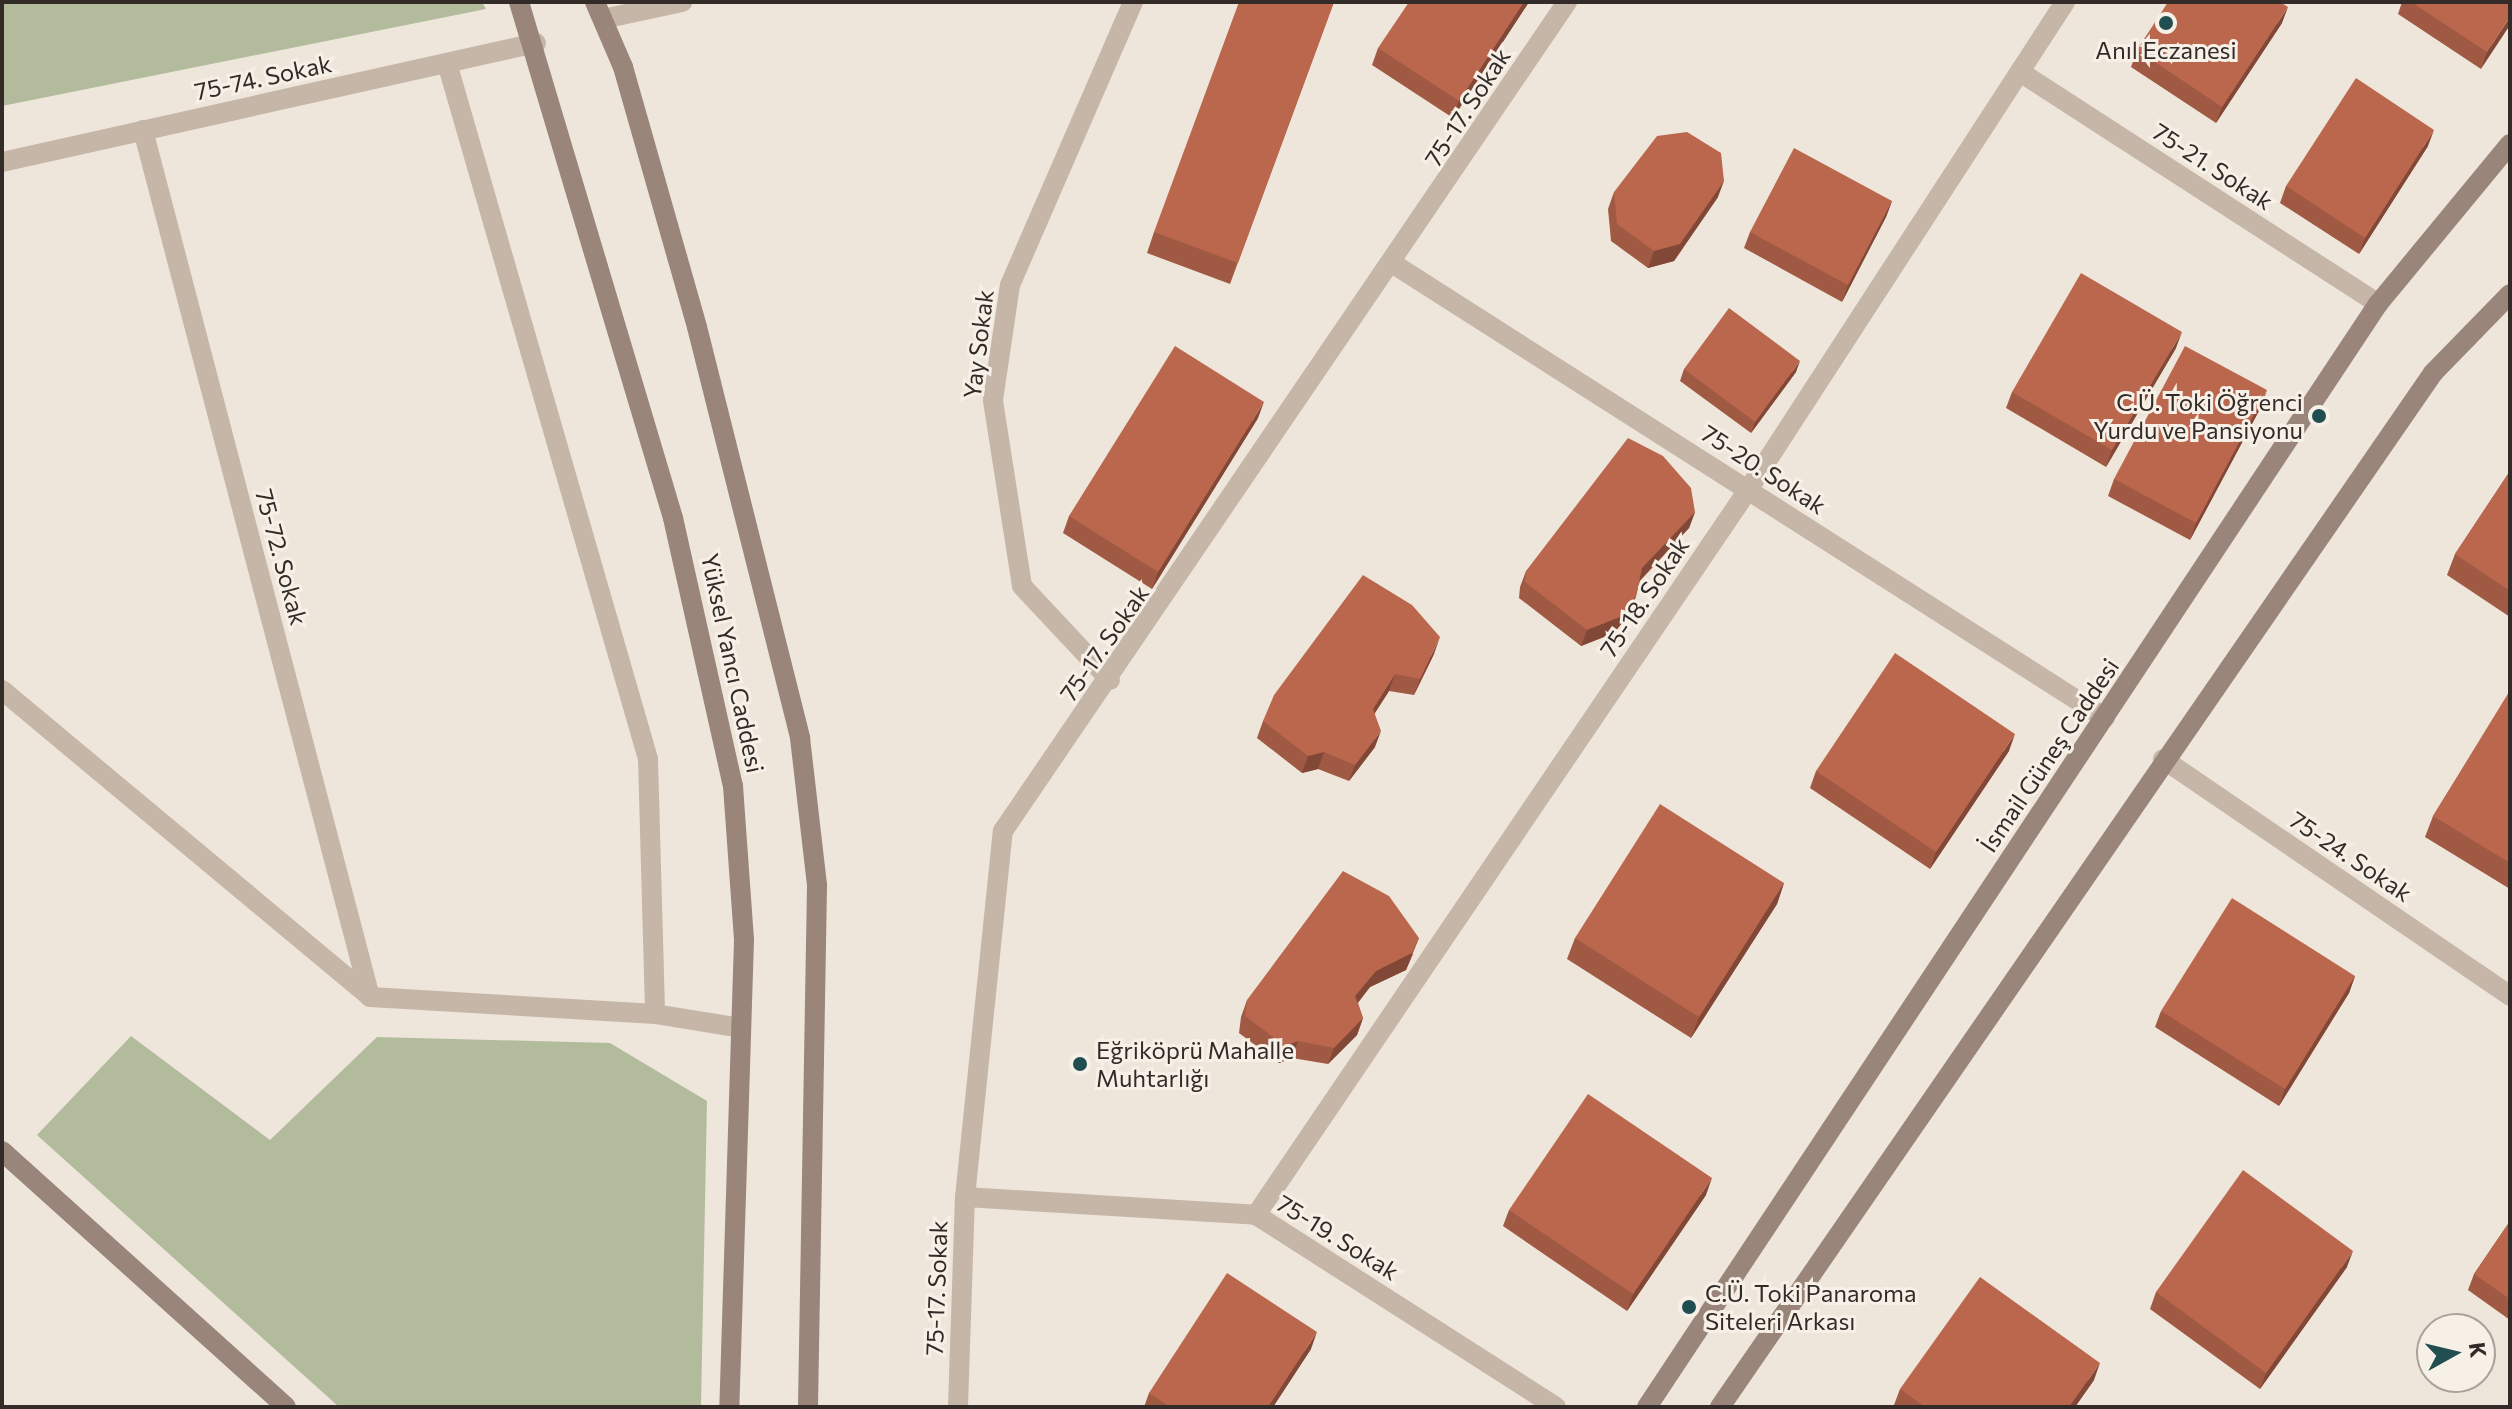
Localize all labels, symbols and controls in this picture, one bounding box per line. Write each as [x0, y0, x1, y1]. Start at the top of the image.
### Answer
marker: Anıl Eczanesi [2157, 14, 2175, 32]
place label: Anıl Eczanesi [2095, 36, 2237, 64]
street label: 75-17. Sokak [1418, 43, 1516, 171]
street label: 75-74. Sokak [192, 48, 334, 106]
street label: 75-21. Sokak [2148, 117, 2278, 215]
street label: Yay Sokak [957, 288, 999, 400]
place label: C.Ü. Toki Öğrenci Yurdu ve Pansiyonu [2093, 388, 2303, 444]
marker: C.Ü. Toki Öğrenci Yurdu ve Pansiyonu [2310, 407, 2328, 425]
street label: 75-20. Sokak [1696, 418, 1832, 520]
street label: 75-72. Sokak [250, 486, 314, 628]
street label: 75-18. Sokak [1593, 532, 1695, 662]
street label: Yüksel Yancı Caddesi [696, 551, 770, 775]
street label: 75-17. Sokak [1053, 579, 1155, 707]
street label: İsmail Güneş Caddesi [1973, 653, 2125, 857]
street label: 75-24. Sokak [2285, 805, 2417, 907]
place label: Eğriköprü Mahalle Muhtarlığı [1096, 1036, 1294, 1092]
marker: Eğriköprü Mahalle Muhtarlığı [1071, 1055, 1089, 1073]
street label: 75-19. Sokak [1272, 1188, 1404, 1286]
street label: 75-17. Sokak [919, 1220, 953, 1356]
place label: C.Ü. Toki Panaroma Siteleri Arkası [1705, 1279, 1916, 1335]
marker: C.Ü. Toki Panaroma Siteleri Arkası [1680, 1298, 1698, 1316]
north arrow [2416, 1313, 2496, 1393]
text: K [2464, 1340, 2493, 1359]

